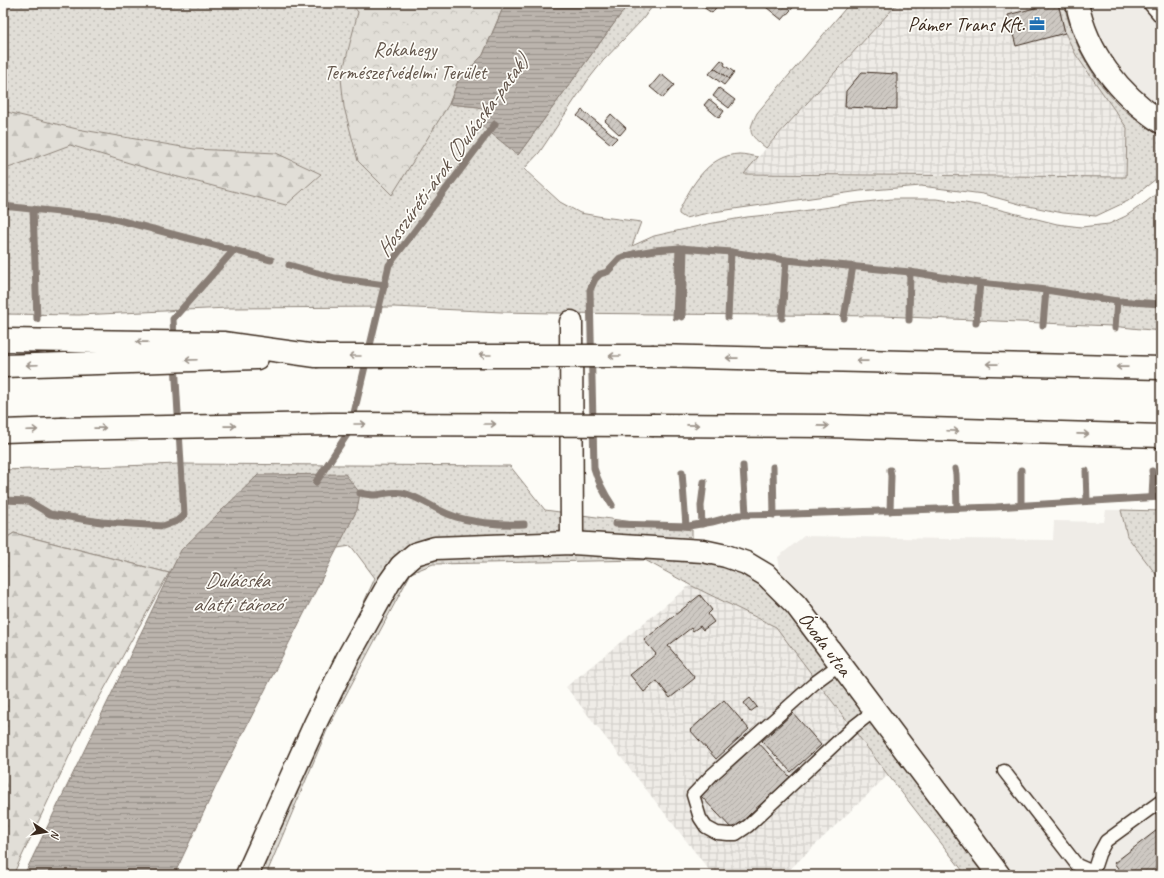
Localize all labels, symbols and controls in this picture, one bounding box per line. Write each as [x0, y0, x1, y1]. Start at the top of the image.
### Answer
place label: Pámer Trans Kft. [908, 12, 1025, 37]
office icon: Pámer Trans Kft. [1028, 15, 1046, 33]
park label: Rókahegy Természetvédelmi Terület [324, 37, 488, 85]
water label: Hosszúréti-árok (Dulácska-patak) [370, 46, 537, 262]
one-way arrow [136, 338, 149, 346]
one-way arrow [479, 351, 492, 359]
one-way arrow [349, 352, 362, 360]
one-way arrow [609, 352, 622, 360]
one-way arrow [726, 354, 739, 362]
one-way arrow [185, 356, 198, 364]
one-way arrow [856, 357, 869, 365]
one-way arrow [986, 360, 999, 368]
one-way arrow [26, 362, 39, 369]
one-way arrow [1116, 363, 1129, 371]
one-way arrow [353, 420, 366, 428]
one-way arrow [483, 420, 496, 428]
one-way arrow [223, 422, 236, 430]
one-way arrow [686, 422, 699, 429]
one-way arrow [816, 423, 829, 430]
one-way arrow [93, 424, 106, 432]
one-way arrow [25, 426, 38, 434]
one-way arrow [946, 427, 959, 434]
one-way arrow [1076, 430, 1089, 438]
water label: Dulácska alatti tározó [192, 567, 287, 617]
street label: Óvoda utca [793, 607, 858, 682]
north arrow [26, 812, 66, 852]
text: N [48, 829, 63, 841]

